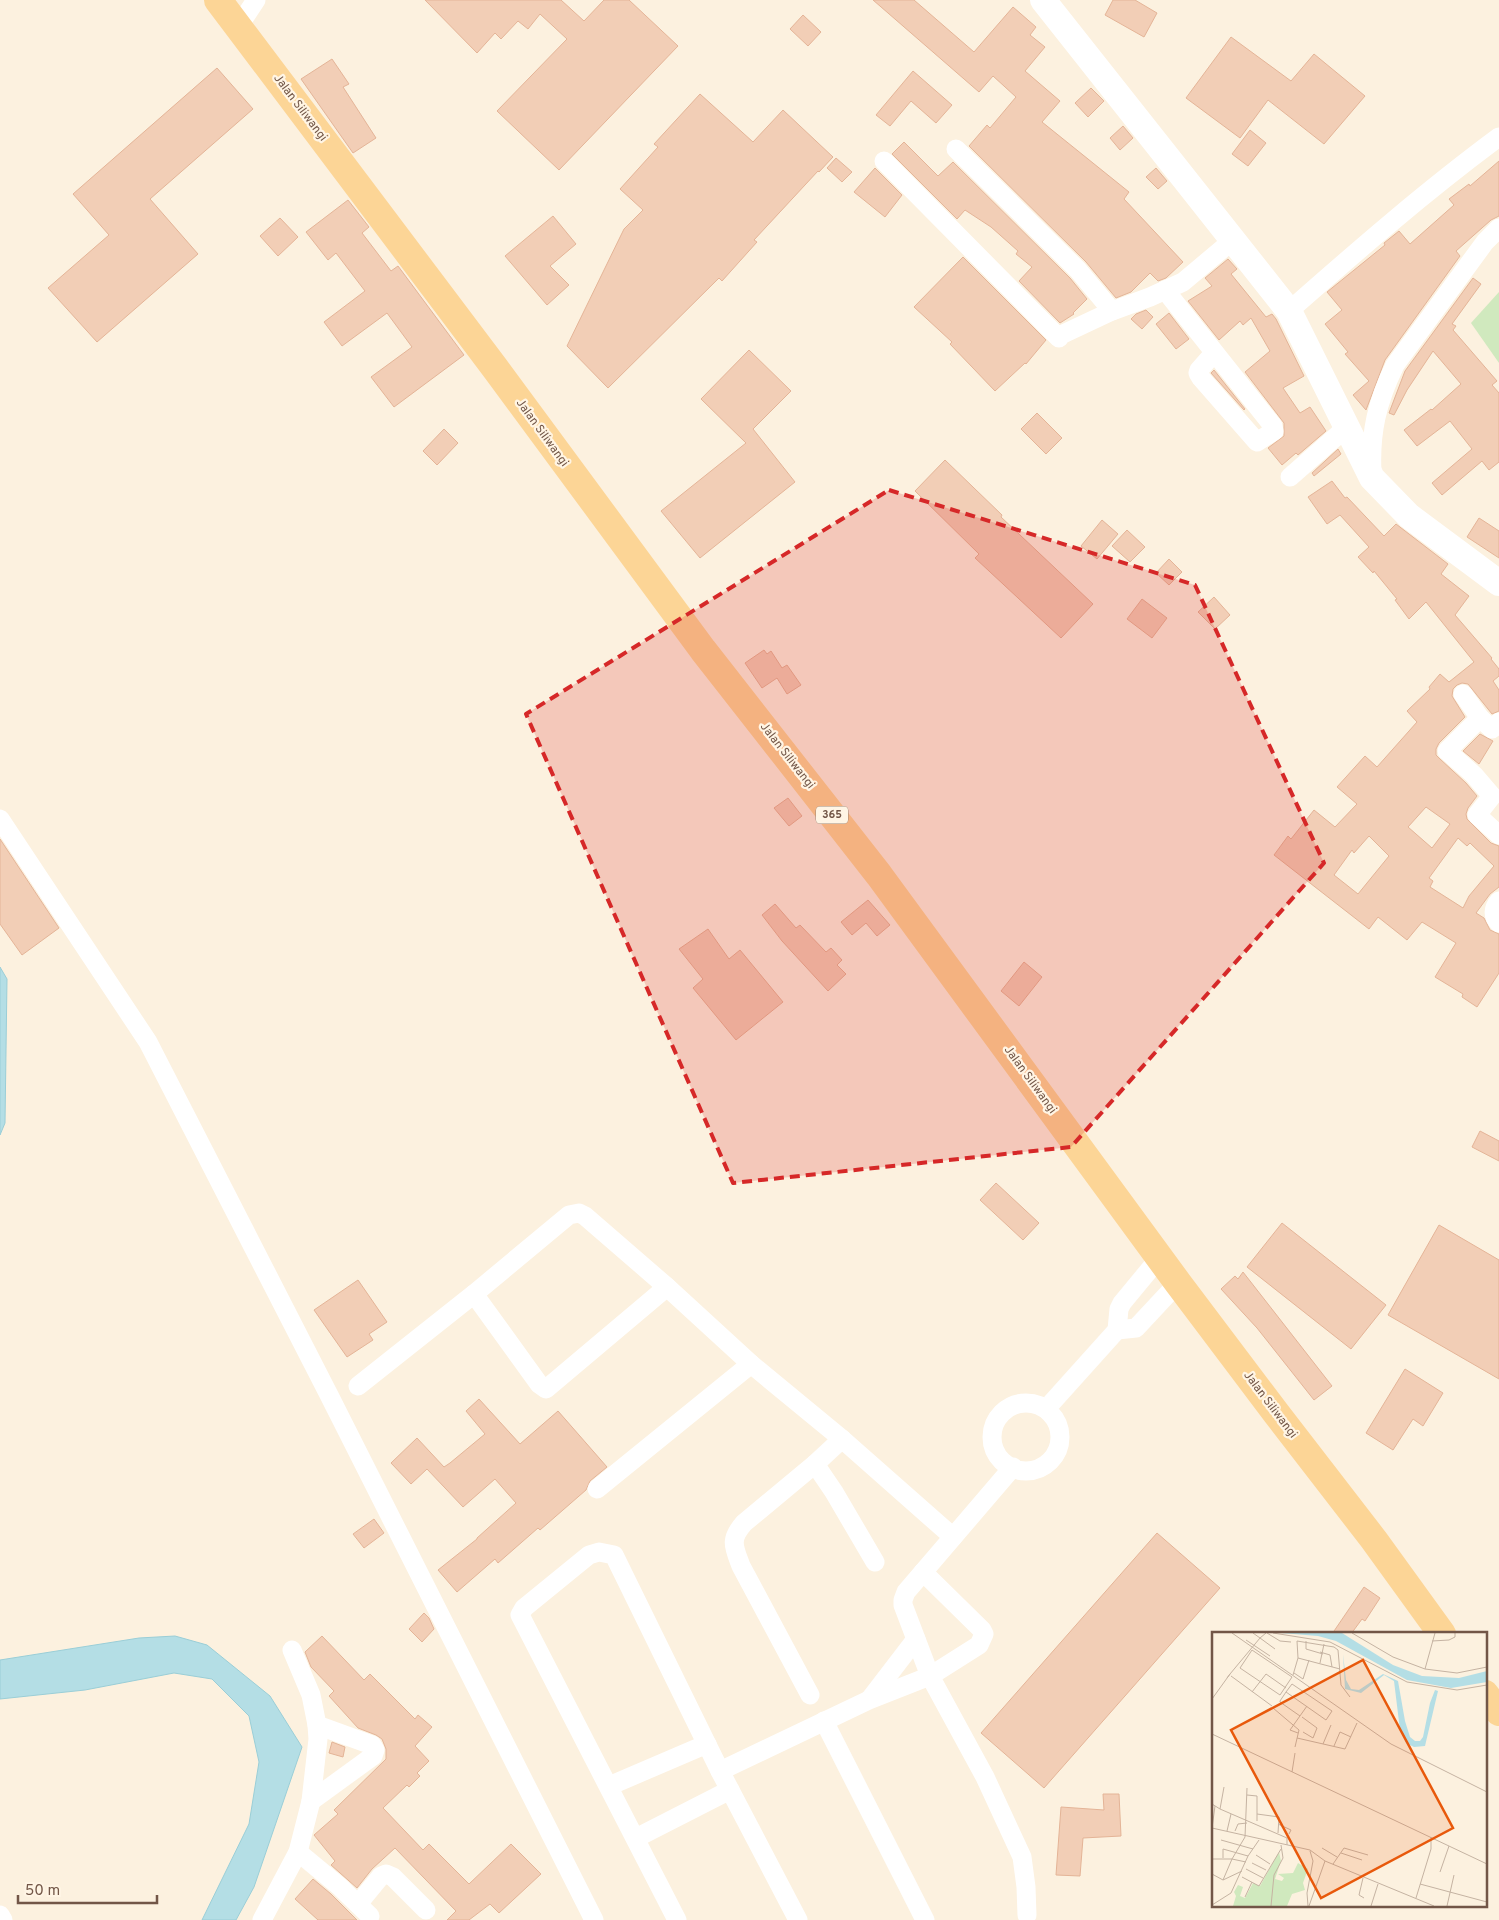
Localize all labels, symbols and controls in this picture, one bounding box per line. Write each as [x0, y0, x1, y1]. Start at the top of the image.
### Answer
street label: Jalan Siliwangi [269, 71, 331, 145]
street label: Jalan Siliwangi [512, 396, 572, 470]
street label: Jalan Siliwangi [756, 719, 818, 793]
road number: 365 [816, 806, 848, 824]
street label: Jalan Siliwangi [1000, 1043, 1060, 1117]
street label: Jalan Siliwangi [1239, 1368, 1301, 1442]
inset map [1212, 1632, 1486, 1908]
scale bar [18, 1872, 156, 1904]
text: 50 m [25, 1882, 60, 1901]

